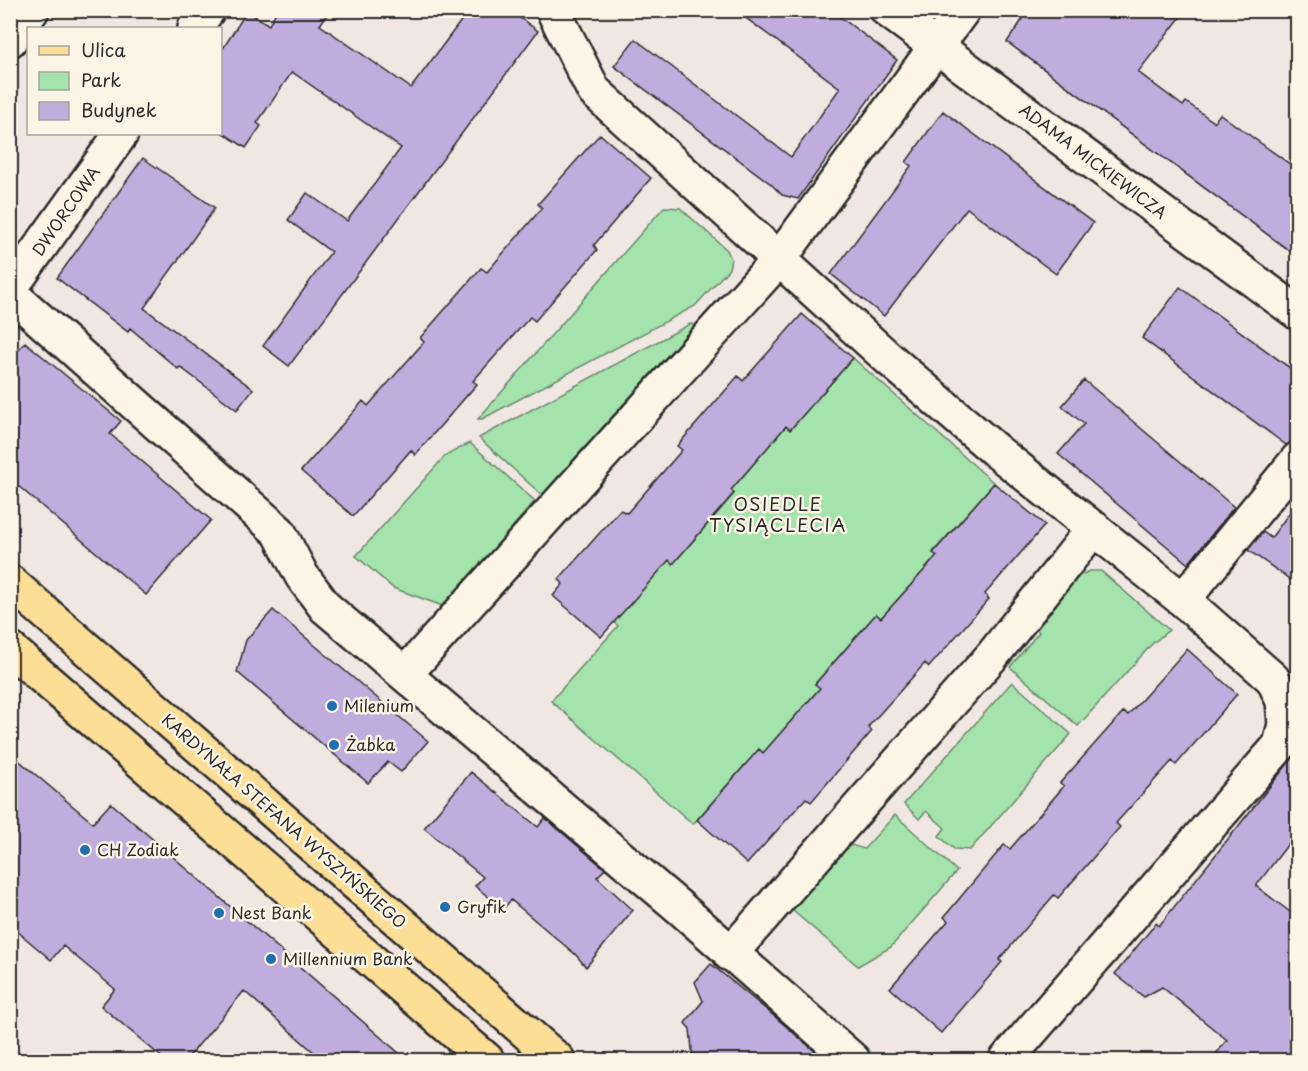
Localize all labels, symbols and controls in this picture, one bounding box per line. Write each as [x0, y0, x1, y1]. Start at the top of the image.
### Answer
legend [27, 27, 222, 135]
text: Ulica [81, 36, 126, 63]
text: Park [81, 66, 121, 93]
text: Budynek [81, 96, 157, 123]
street label: ADAMA MICKIEWICZA [1015, 97, 1173, 224]
street label: DWORCOWA [25, 161, 105, 260]
district label: OSIEDLE TYSIĄCLECIA [709, 490, 847, 538]
place label: Milenium [344, 693, 414, 717]
marker: Milenium [325, 699, 339, 713]
street label: KARDYNAŁA STEFANA WYSZYŃSKIEGO [157, 707, 412, 933]
place label: Żabka [346, 732, 395, 756]
marker: Żabka [327, 738, 341, 752]
place label: CH Zodiak [97, 837, 179, 861]
marker: CH Zodiak [78, 843, 92, 857]
place label: Gryfik [457, 894, 507, 918]
place label: Nest Bank [231, 900, 312, 924]
marker: Gryfik [438, 900, 452, 914]
marker: Nest Bank [212, 906, 226, 920]
place label: Millennium Bank [283, 946, 413, 970]
marker: Millennium Bank [264, 952, 278, 966]

